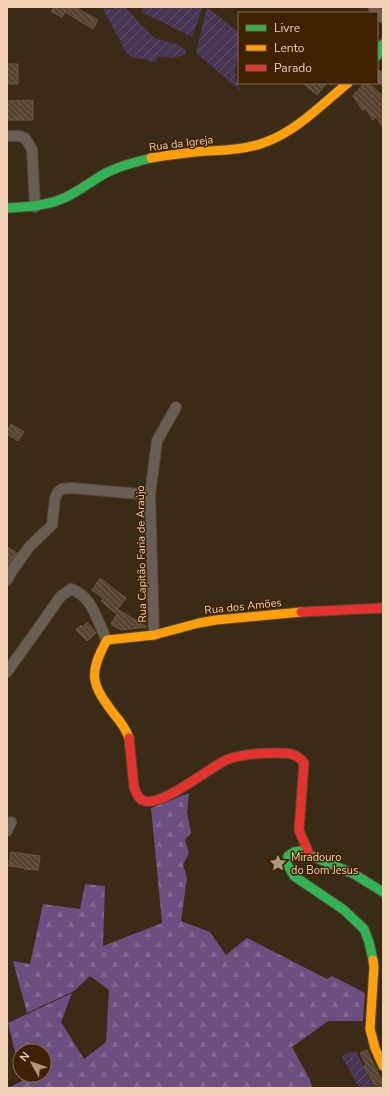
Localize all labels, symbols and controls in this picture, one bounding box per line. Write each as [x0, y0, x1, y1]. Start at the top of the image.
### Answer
legend [238, 12, 378, 84]
text: Livre [274, 20, 300, 36]
text: Lento [274, 40, 305, 56]
text: Parado [274, 60, 312, 76]
street label: Rua da Igreja [148, 132, 214, 155]
street label: Rua Capitão Faria de Araújo [133, 485, 150, 623]
street label: Rua dos Amões [204, 595, 282, 618]
place label: Miradouro do Bom Jesus [291, 850, 358, 878]
place icon: Miradouro do Bom Jesus [268, 853, 288, 873]
north arrow [12, 1043, 52, 1083]
text: N [16, 1049, 33, 1065]

